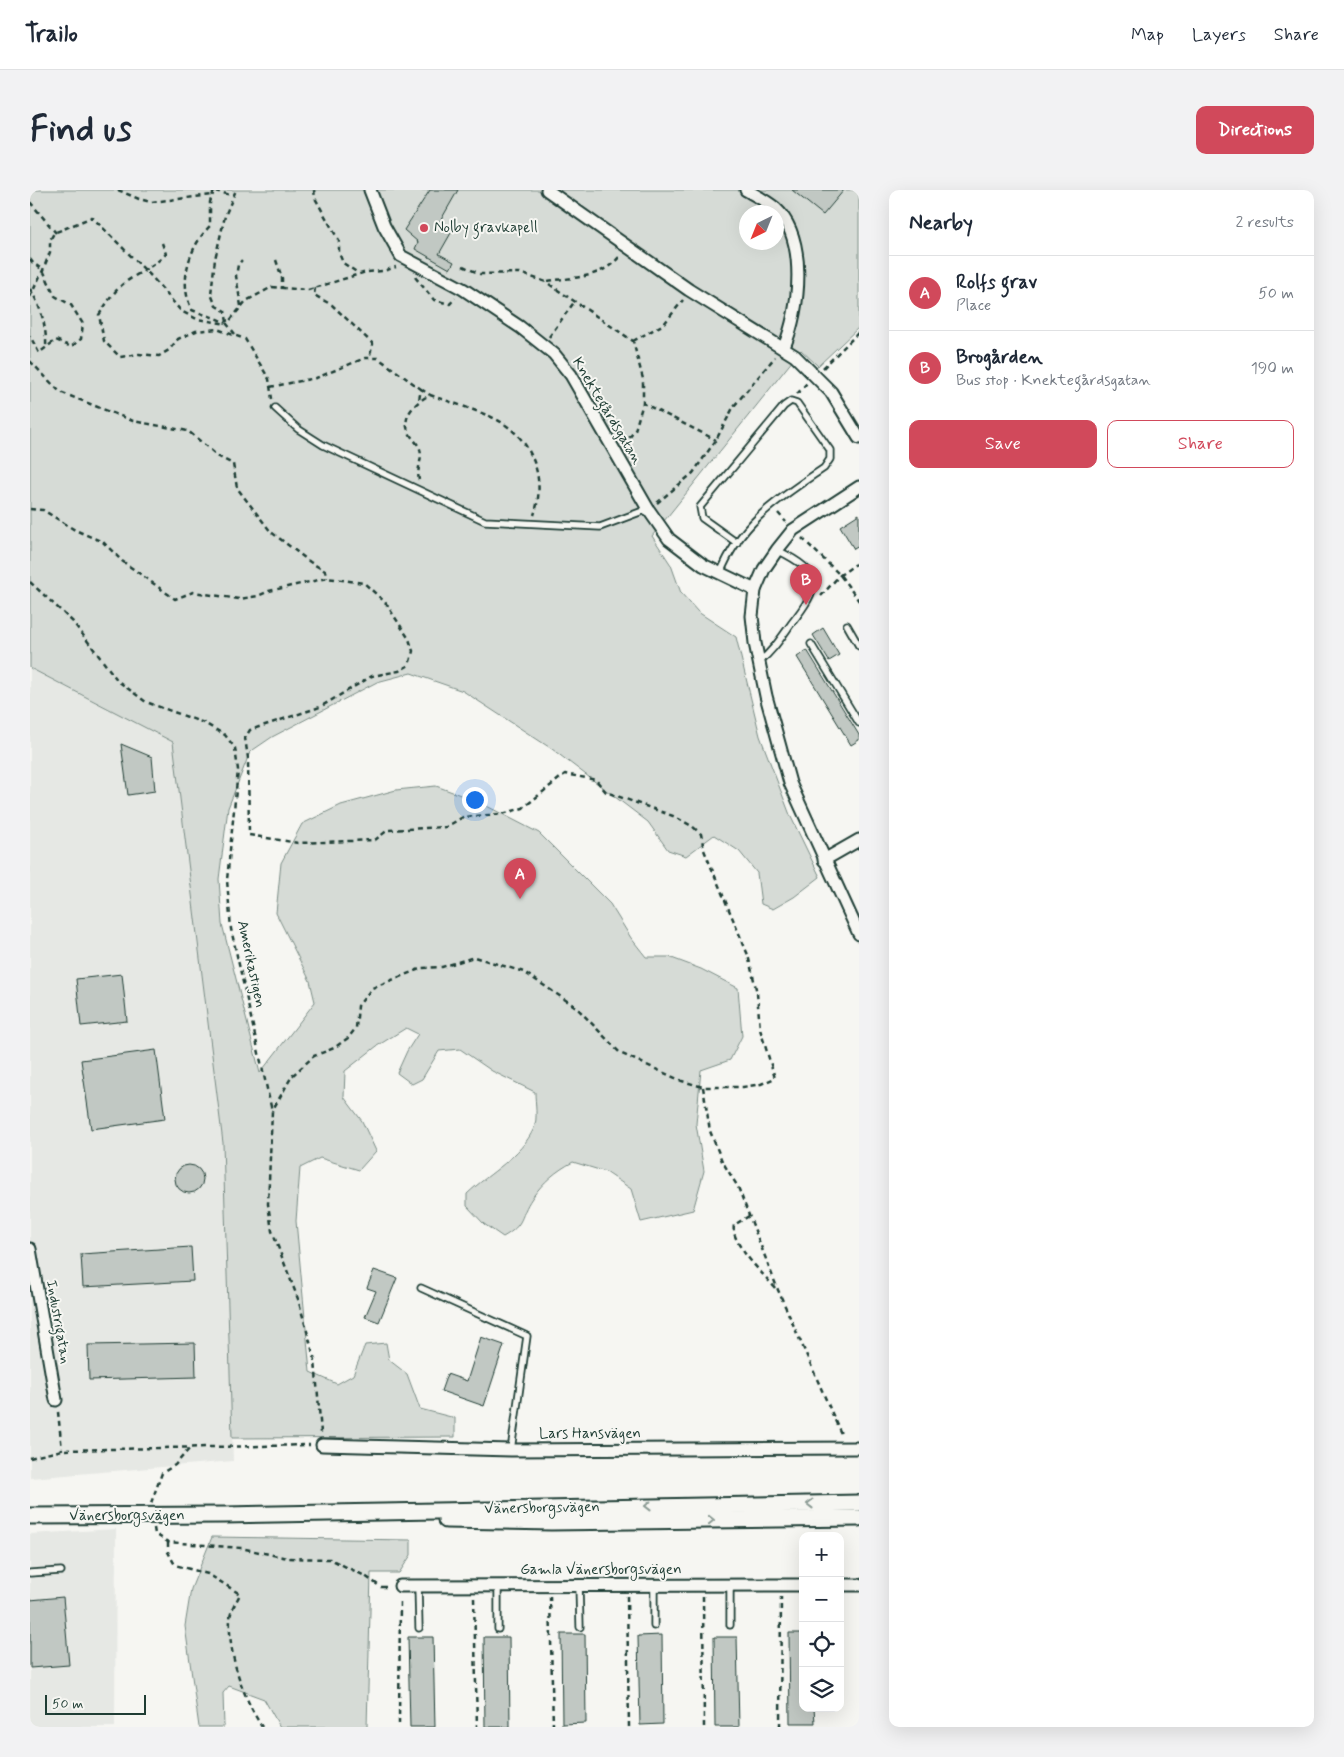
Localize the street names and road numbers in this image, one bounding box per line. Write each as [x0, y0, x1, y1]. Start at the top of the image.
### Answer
street label: Knektegårdsgatan [566, 354, 647, 469]
street label: Amerikastigen [232, 918, 270, 1010]
street label: Industrigatan [40, 1278, 75, 1366]
street label: Lars Hansvägen [539, 1424, 641, 1444]
street label: Vänersborgsvägen [484, 1497, 600, 1520]
street label: Vänersborgsvägen [69, 1506, 185, 1527]
street label: Gamla Vänersborgsvägen [520, 1560, 682, 1581]

